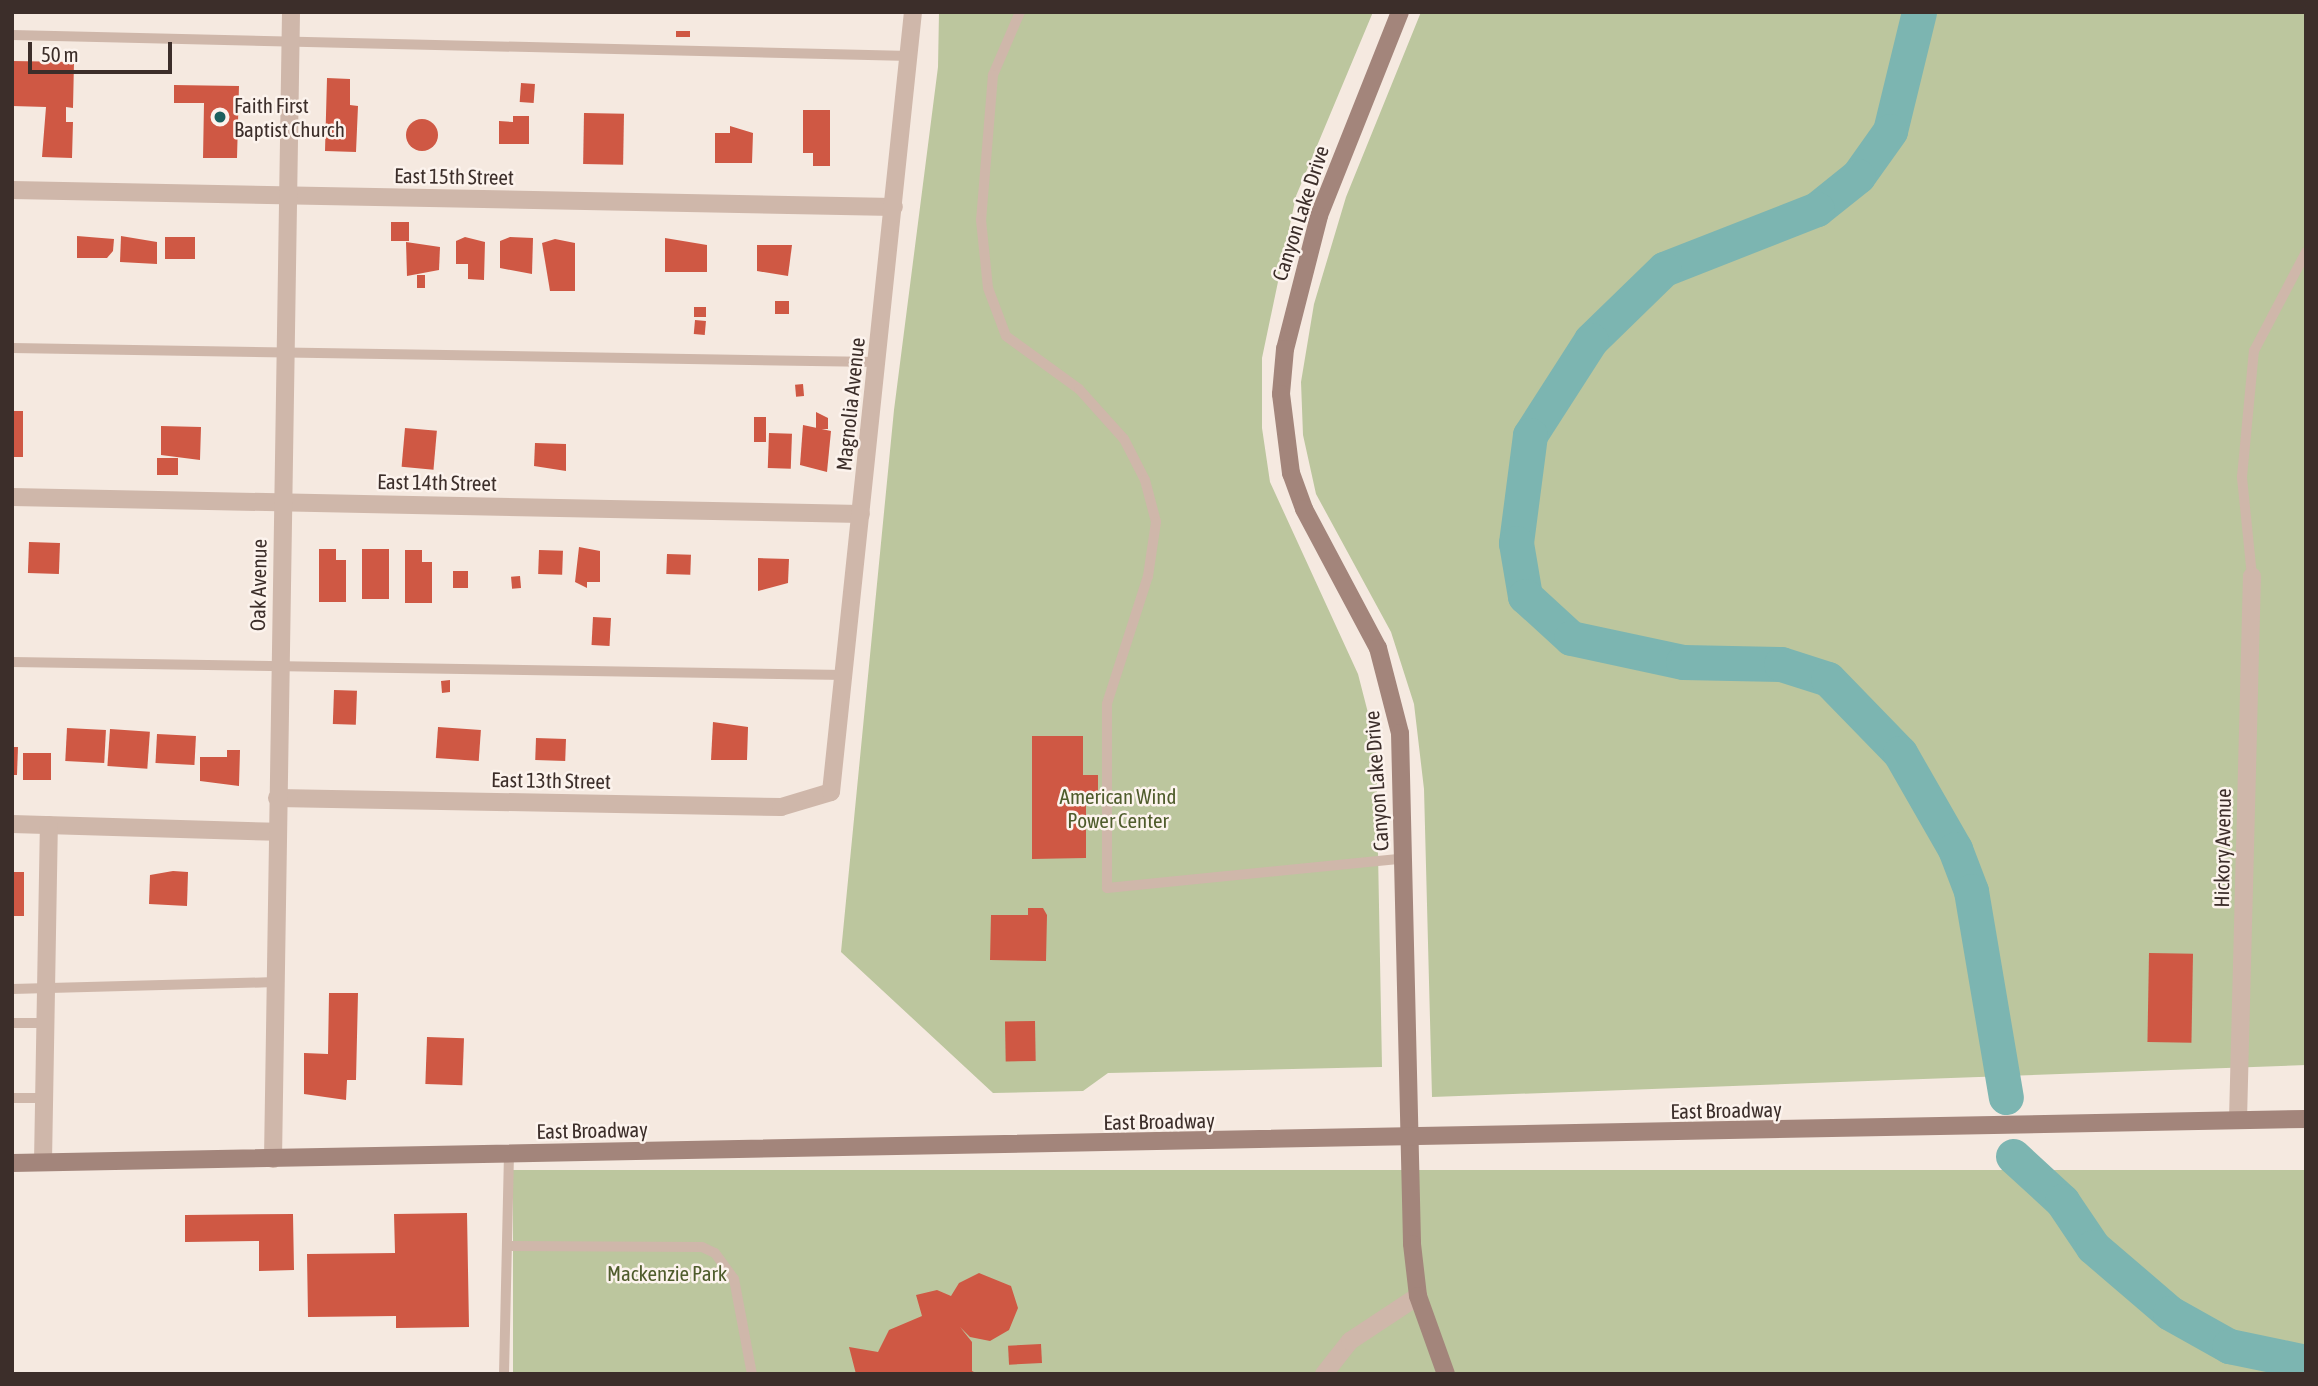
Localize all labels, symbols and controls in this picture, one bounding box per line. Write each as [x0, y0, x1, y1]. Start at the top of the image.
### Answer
scale bar [32, 28, 175, 72]
text: 50 m [41, 42, 79, 66]
place label: Faith First Baptist Church [234, 92, 345, 142]
marker: Faith First Baptist Church [212, 109, 228, 125]
street label: Canyon Lake Drive [1266, 142, 1334, 284]
street label: East 15th Street [394, 162, 514, 190]
street label: Magnolia Avenue [830, 336, 870, 472]
street label: East 14th Street [377, 468, 497, 496]
street label: Oak Avenue [245, 539, 271, 631]
street label: Canyon Lake Drive [1359, 710, 1393, 852]
street label: East 13th Street [491, 766, 611, 794]
park label: American Wind Power Center [1060, 783, 1176, 833]
street label: Hickory Avenue [2208, 788, 2236, 908]
street label: East Broadway [1670, 1096, 1782, 1124]
street label: East Broadway [1103, 1107, 1215, 1135]
street label: East Broadway [536, 1116, 648, 1144]
park label: Mackenzie Park [607, 1260, 727, 1286]

